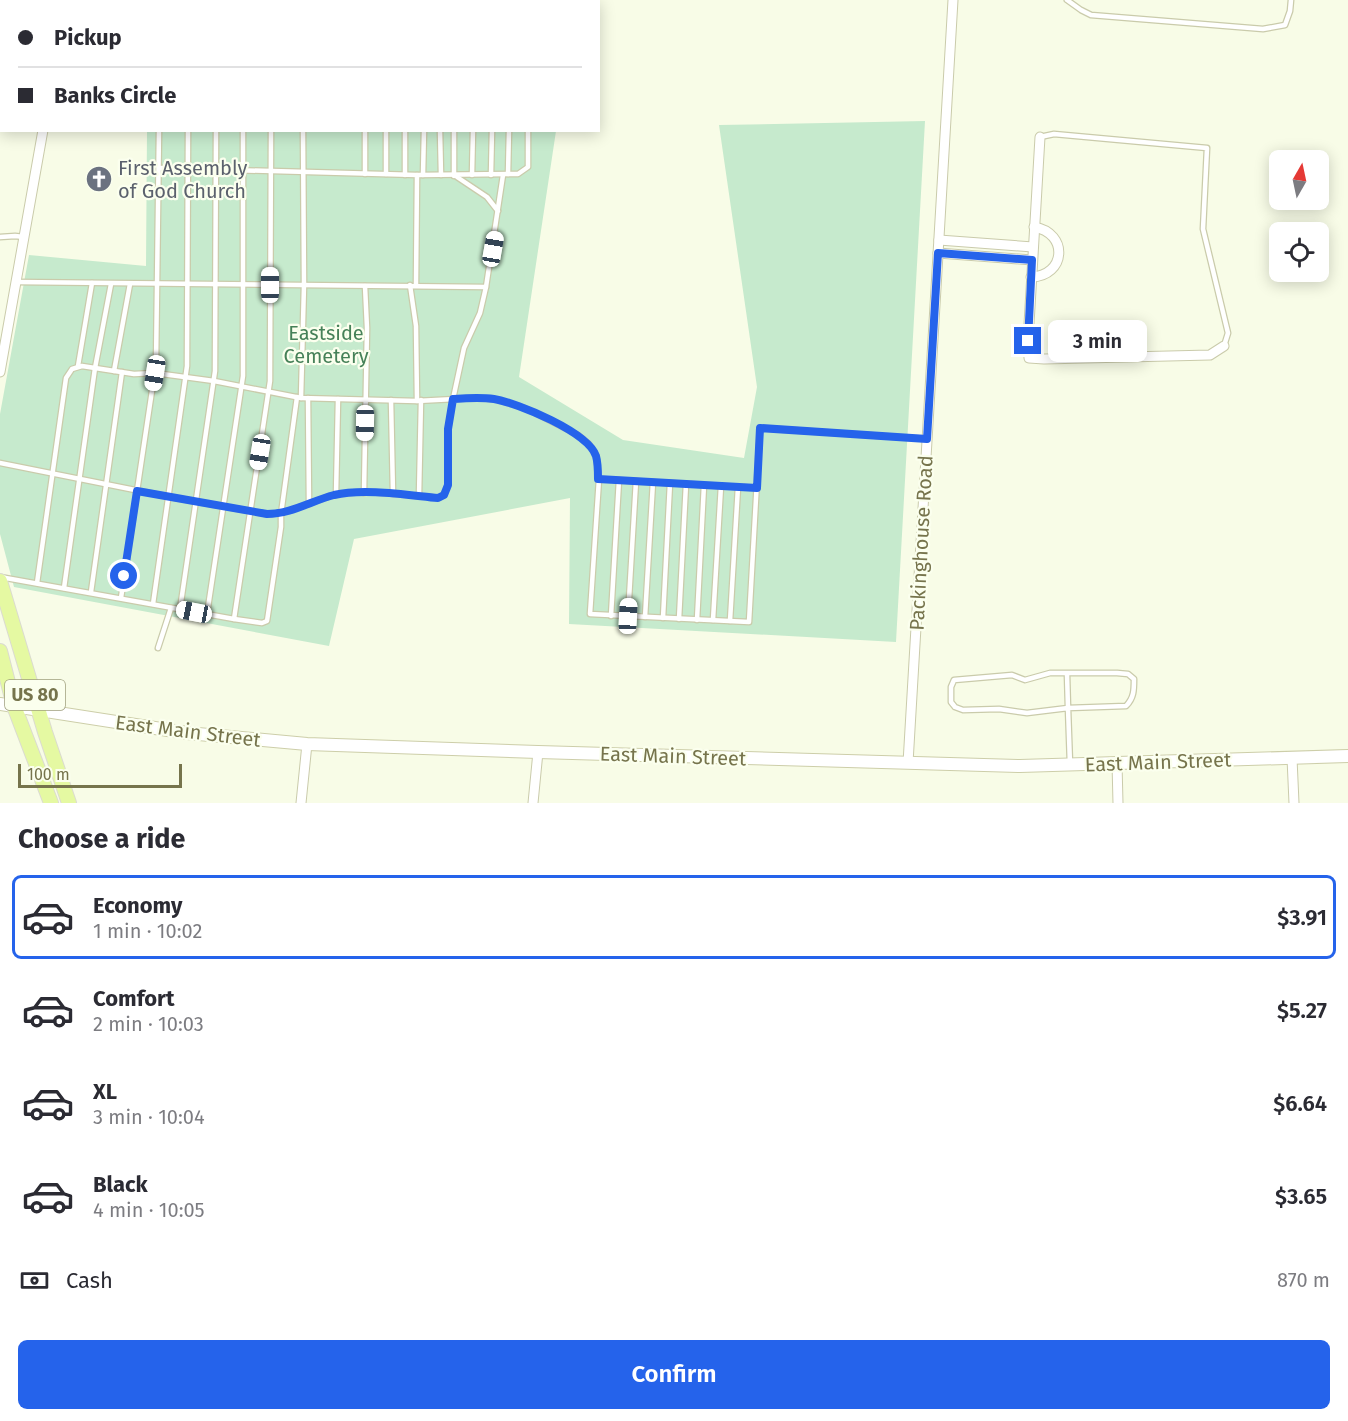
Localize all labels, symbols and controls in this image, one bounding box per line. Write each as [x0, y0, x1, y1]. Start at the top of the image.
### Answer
text: Pickup [54, 24, 122, 51]
text: Banks Circle [54, 82, 176, 109]
north arrow [1269, 150, 1329, 210]
map controls [1269, 150, 1329, 282]
place label: First Assembly of God Church [118, 156, 248, 203]
church icon: First Assembly of God Church [84, 164, 114, 194]
button: locate [1269, 222, 1329, 282]
car [481, 230, 505, 268]
car [261, 267, 279, 303]
callout: 3 min [1049, 320, 1148, 362]
park label: Eastside Cemetery [283, 321, 369, 368]
route end [1014, 327, 1041, 354]
text: 3 min [1073, 329, 1122, 353]
car [143, 354, 167, 392]
car [356, 405, 374, 441]
car [248, 433, 272, 471]
street label: Packinghouse Road [904, 455, 938, 631]
route start [110, 562, 137, 589]
car [618, 598, 638, 634]
car [175, 600, 213, 624]
road number: US 80 [5, 680, 65, 710]
street label: East Main Street [114, 710, 263, 752]
street label: East Main Street [599, 741, 747, 771]
street label: East Main Street [1084, 747, 1232, 777]
scale bar [18, 761, 182, 788]
text: 100 m [27, 765, 70, 784]
text: Choose a ride [18, 823, 185, 855]
icon: car [21, 890, 75, 944]
text: Economy [93, 892, 182, 919]
text: $3.91 [1277, 904, 1327, 931]
text: 1 min · 10:02 [93, 919, 202, 943]
icon: car [21, 983, 75, 1037]
text: Comfort [93, 985, 174, 1012]
text: $5.27 [1277, 997, 1327, 1024]
text: 2 min · 10:03 [93, 1012, 204, 1036]
icon: car [21, 1076, 75, 1130]
text: XL [93, 1078, 117, 1105]
text: $6.64 [1273, 1090, 1327, 1117]
text: 3 min · 10:04 [93, 1105, 205, 1129]
icon: car [21, 1169, 75, 1223]
text: Black [93, 1171, 148, 1198]
text: $3.65 [1275, 1183, 1327, 1210]
text: 4 min · 10:05 [93, 1198, 205, 1222]
icon: cash [18, 1264, 51, 1297]
text: Cash [66, 1267, 113, 1294]
text: 870 m [1277, 1268, 1330, 1292]
button: Confirm [18, 1340, 1330, 1409]

